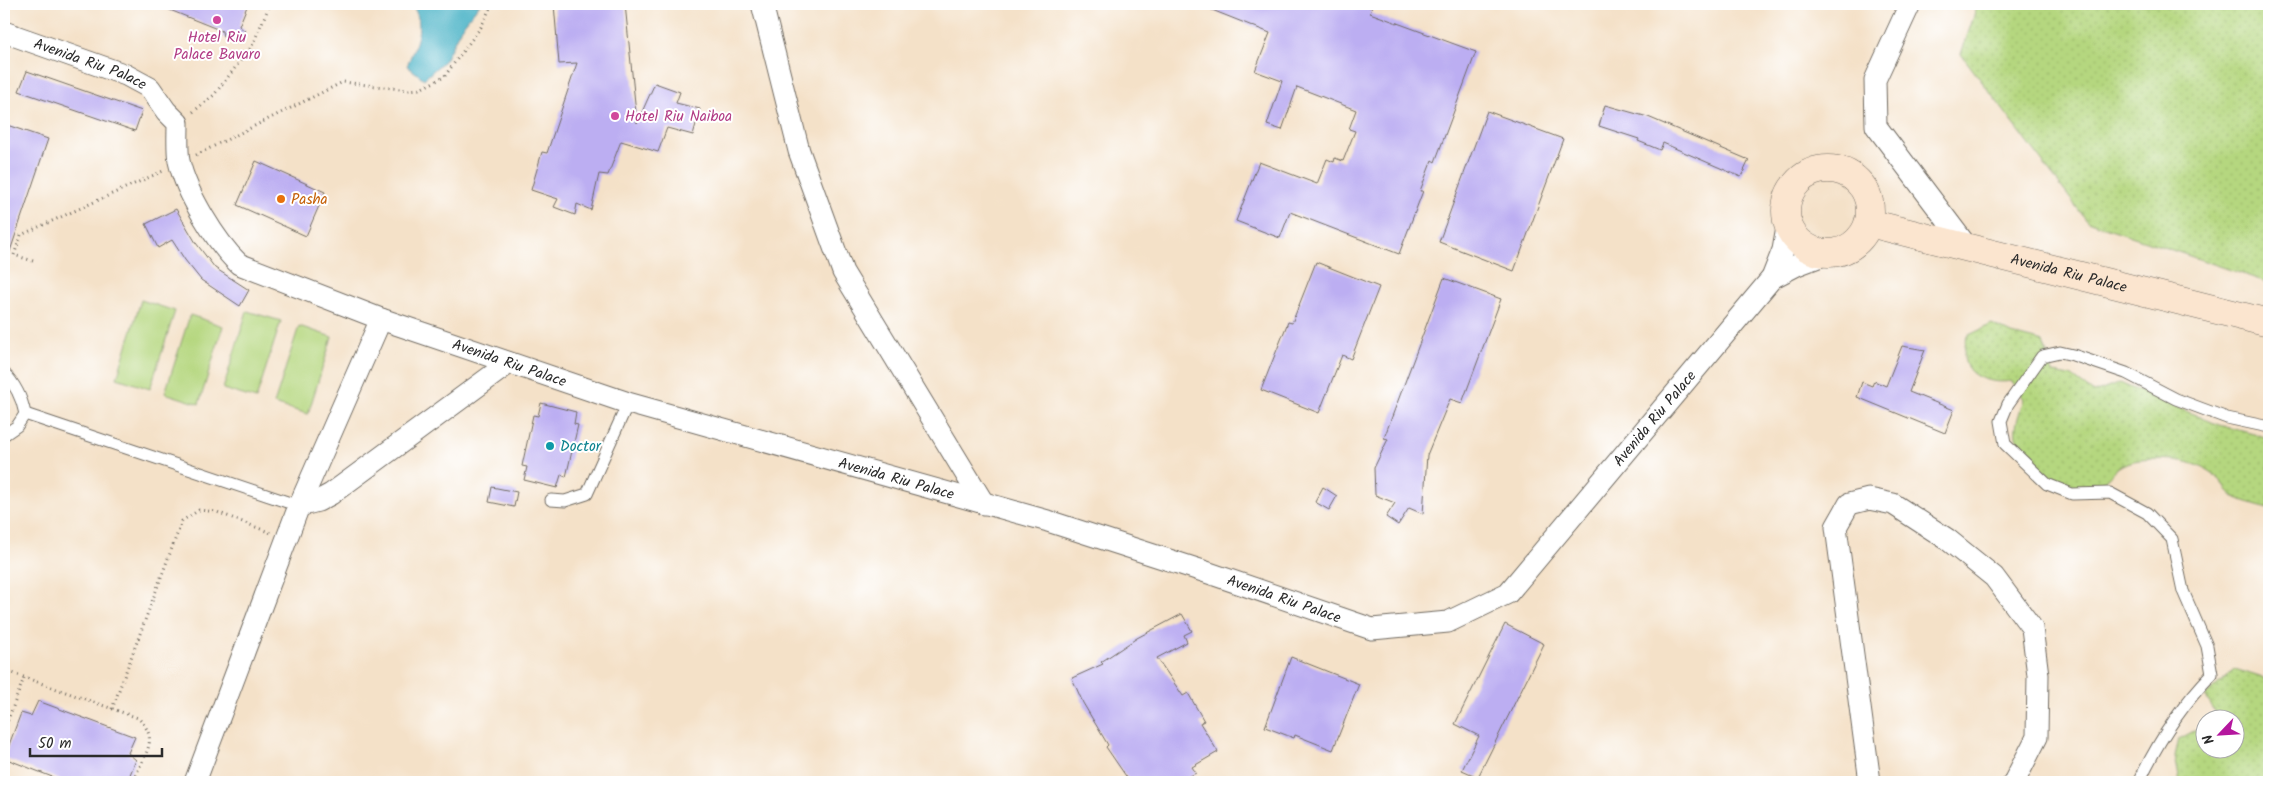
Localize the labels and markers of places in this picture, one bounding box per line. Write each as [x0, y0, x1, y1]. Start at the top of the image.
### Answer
marker: Hotel Riu Palace Bavaro [211, 14, 223, 26]
place label: Hotel Riu Palace Bavaro [173, 26, 261, 67]
place label: Hotel Riu Naiboa [625, 105, 732, 129]
marker: Hotel Riu Naiboa [609, 110, 621, 122]
place label: Pasha [291, 188, 328, 212]
marker: Pasha [275, 193, 287, 205]
place label: Doctor [560, 435, 602, 459]
marker: Doctor [544, 440, 556, 452]

